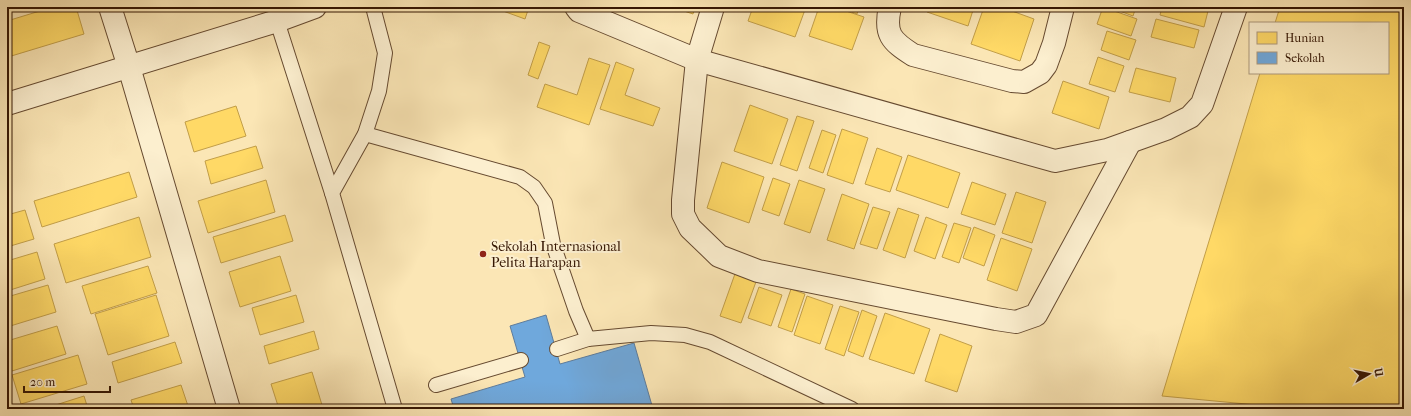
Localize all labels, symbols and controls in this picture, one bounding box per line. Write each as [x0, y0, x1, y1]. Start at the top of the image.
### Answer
legend [1249, 22, 1389, 74]
text: Hunian [1285, 31, 1324, 45]
text: Sekolah [1285, 51, 1325, 65]
place label: Sekolah Internasional Pelita Harapan [491, 238, 621, 271]
marker: Sekolah Internasional Pelita Harapan [478, 249, 488, 259]
north arrow [1349, 354, 1389, 394]
text: U [1371, 366, 1386, 378]
scale bar [24, 368, 110, 394]
text: 20 m [30, 375, 55, 389]

